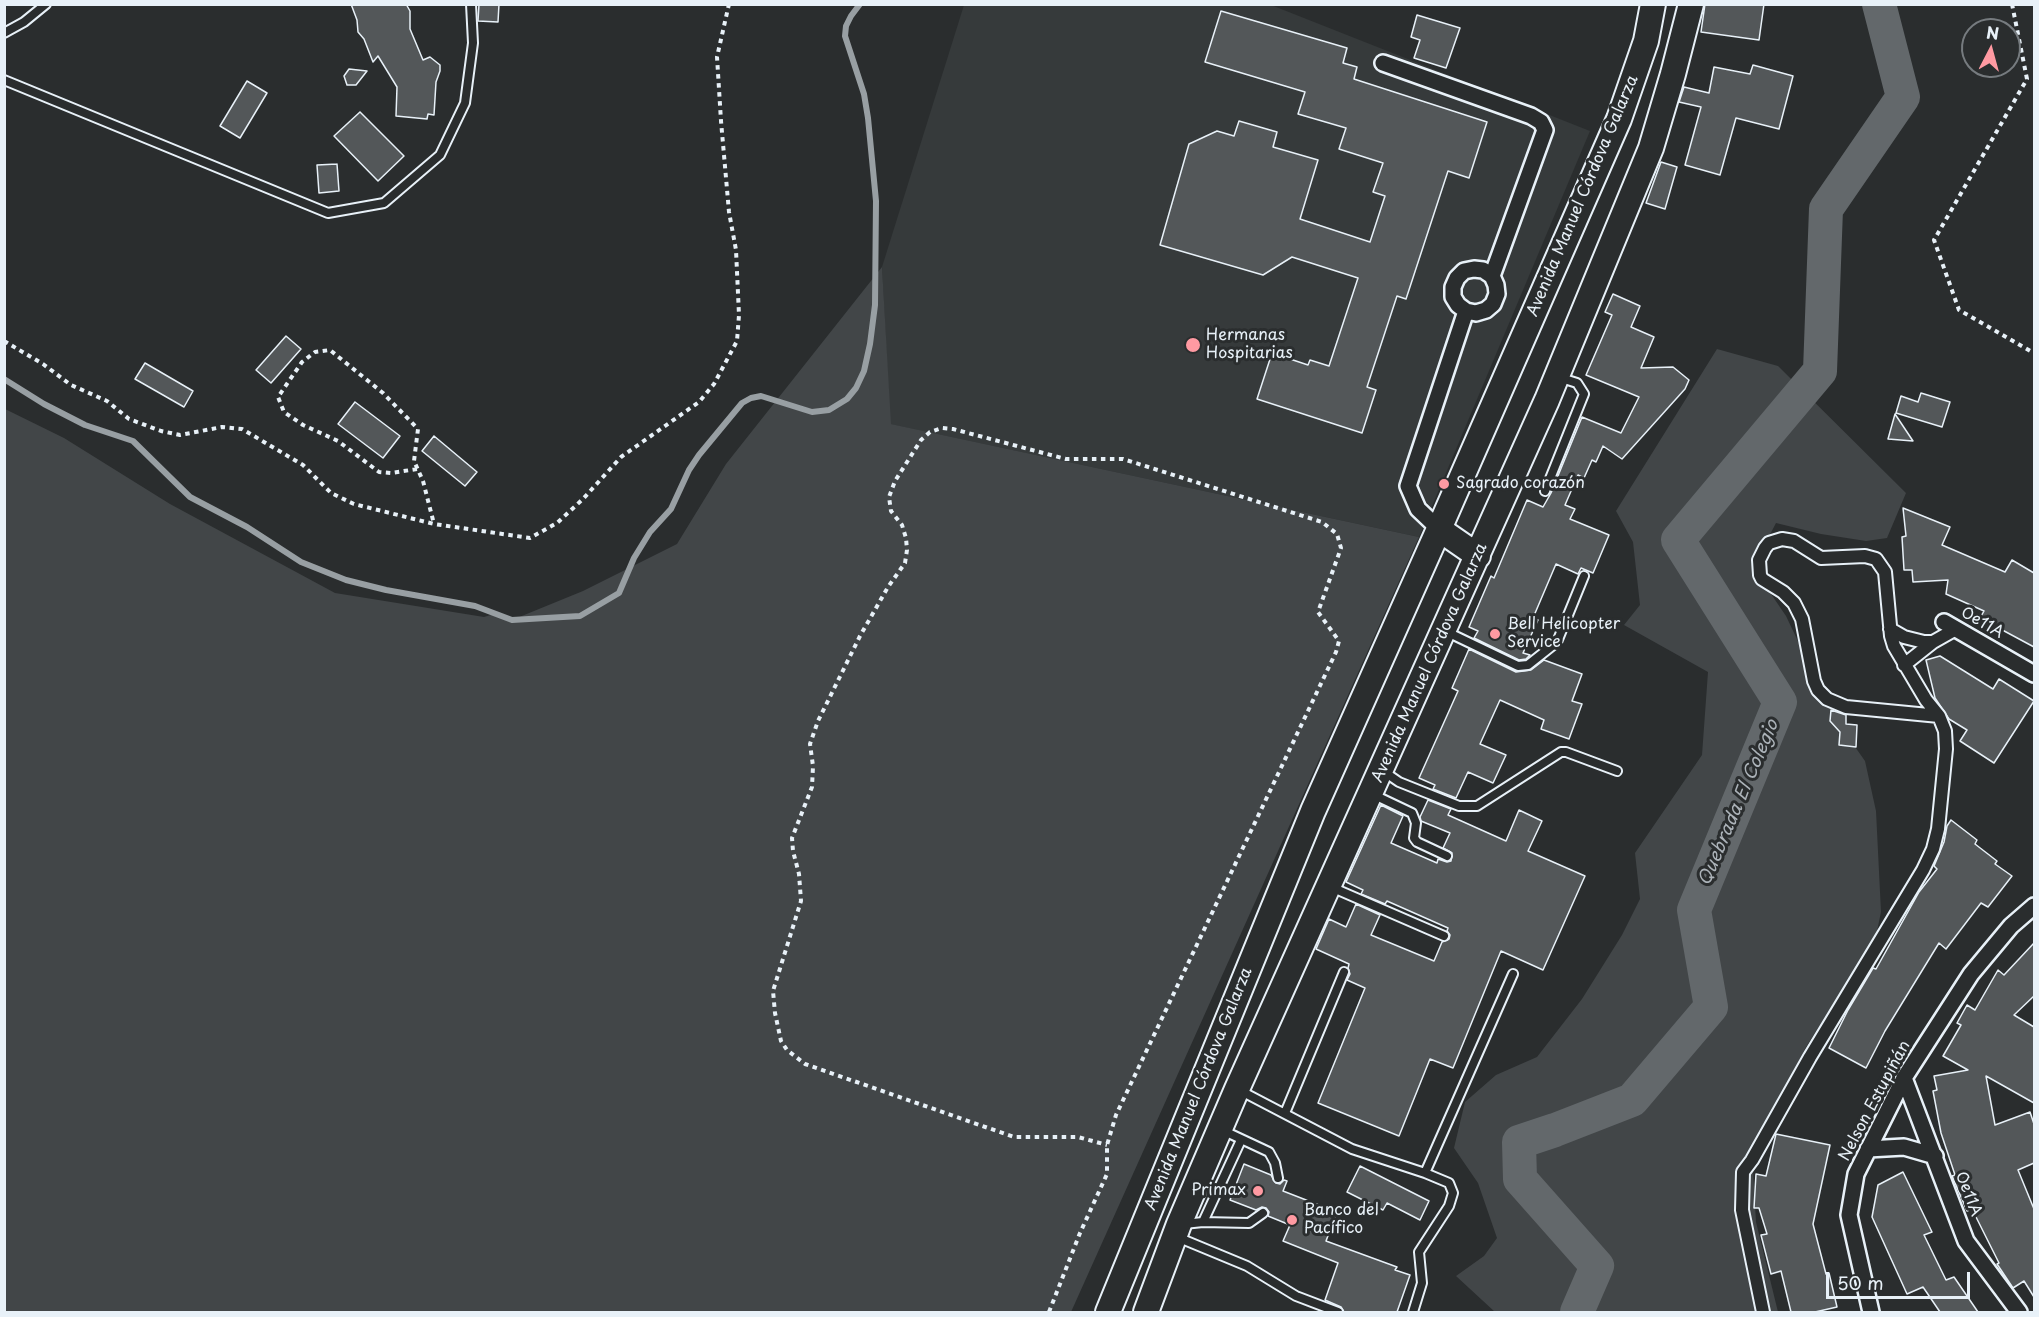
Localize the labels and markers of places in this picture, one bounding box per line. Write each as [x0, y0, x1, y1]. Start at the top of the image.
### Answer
place label: Hermanas Hospitarias [1206, 326, 1293, 364]
marker: Hermanas Hospitarias [1184, 336, 1202, 354]
place label: Sagrado corazón [1456, 474, 1585, 494]
marker: Sagrado corazón [1437, 477, 1451, 491]
place label: Bell Helicopter Service [1507, 615, 1620, 653]
marker: Bell Helicopter Service [1488, 627, 1502, 641]
place label: Primax [1191, 1181, 1246, 1201]
marker: Primax [1251, 1184, 1265, 1198]
place label: Banco del Pacífico [1304, 1201, 1379, 1239]
marker: Banco del Pacífico [1285, 1213, 1299, 1227]

